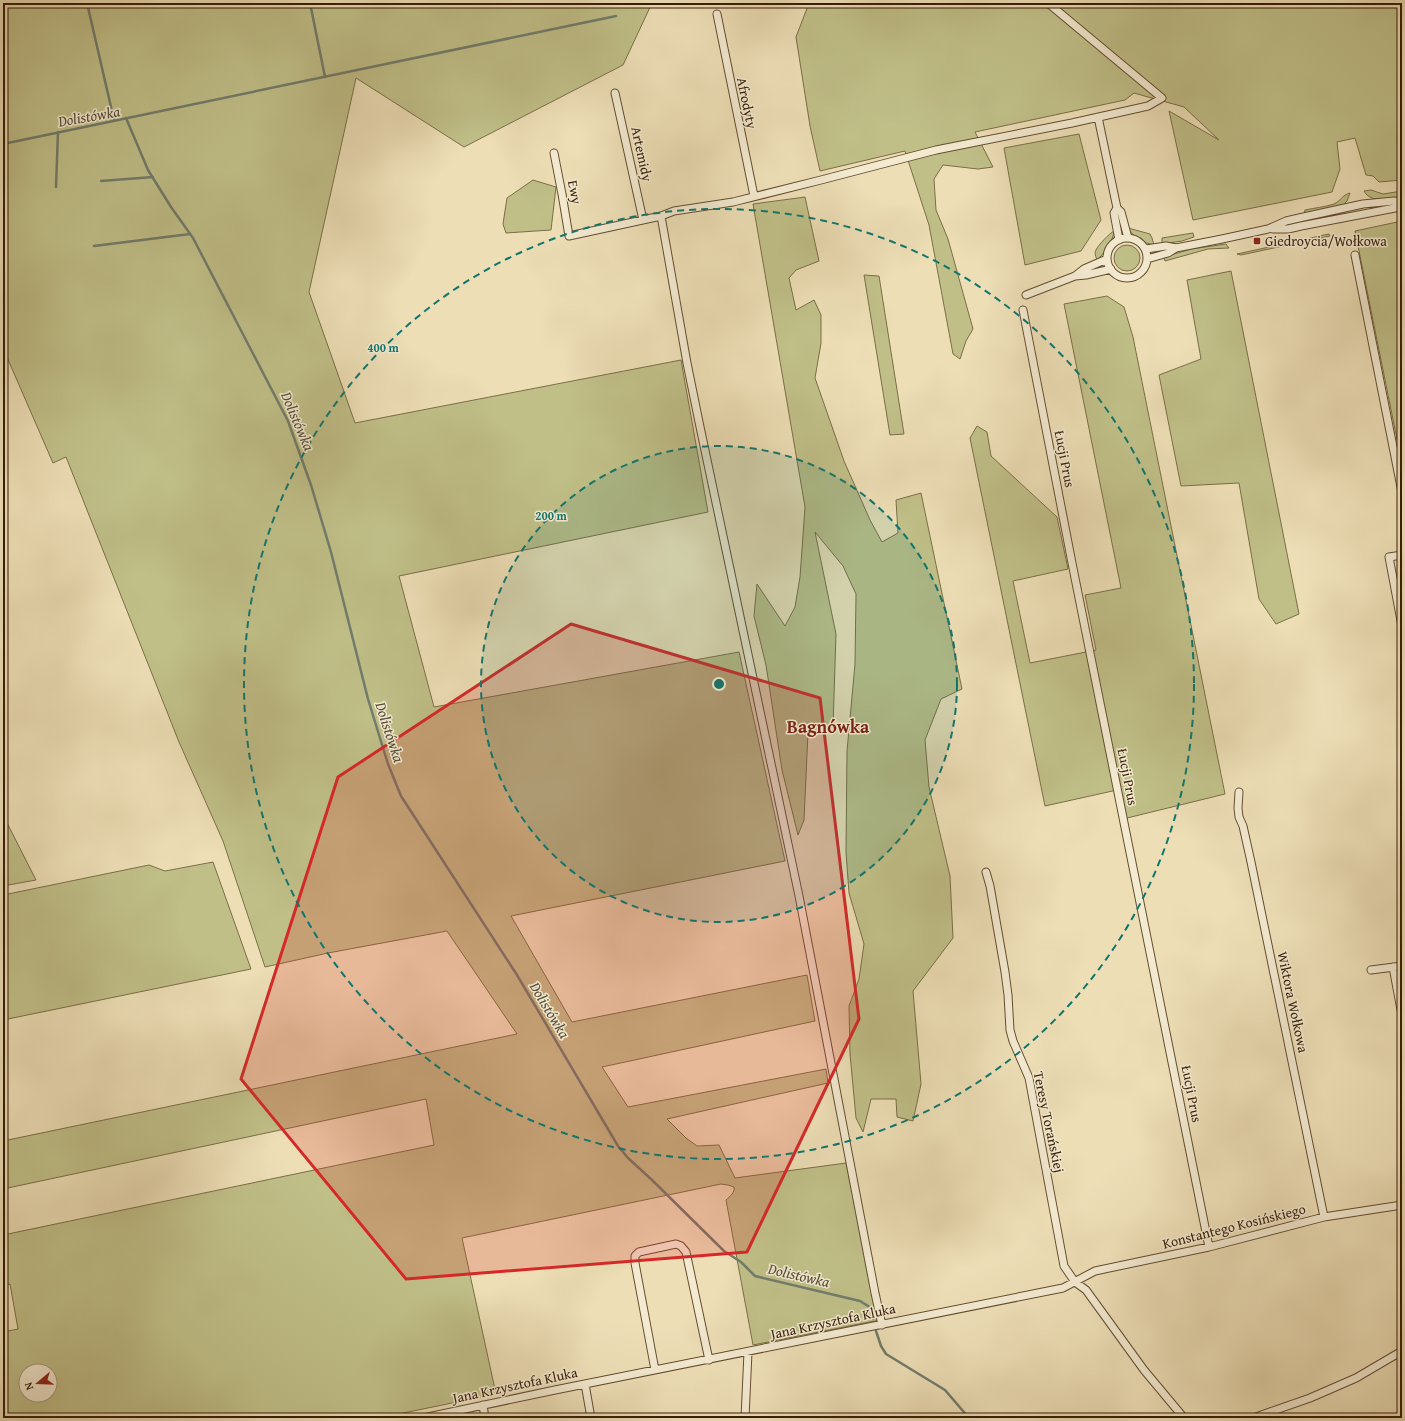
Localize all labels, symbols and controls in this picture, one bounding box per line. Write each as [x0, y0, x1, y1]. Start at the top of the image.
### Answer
street label: Afrodyty [732, 75, 762, 131]
water label: Dolistówka [55, 100, 122, 132]
street label: Artemidy [626, 125, 658, 183]
street label: Ewy [563, 178, 587, 206]
place label: Giedroycia/Wołkowa [1265, 231, 1387, 251]
marker: Giedroycia/Wołkowa [1252, 236, 1262, 246]
text: 400 m [367, 339, 400, 356]
water label: Dolistówka [276, 387, 320, 454]
street label: Łucji Prus [1050, 429, 1080, 489]
text: 200 m [535, 507, 568, 524]
centre of rings [712, 677, 726, 691]
water label: Dolistówka [370, 698, 410, 765]
district label: Bagnówka [787, 713, 870, 740]
street label: Łucji Prus [1113, 747, 1143, 807]
street label: Wiktora Wołkowa [1273, 950, 1314, 1055]
water label: Dolistówka [524, 977, 575, 1042]
street label: Łucji Prus [1177, 1064, 1207, 1124]
street label: Teresy Torańskiej [1029, 1070, 1069, 1174]
street label: Konstantego Kosińskiego [1160, 1199, 1308, 1253]
water label: Dolistówka [765, 1258, 832, 1292]
street label: Jana Krzysztofa Kluka [767, 1298, 898, 1344]
street label: Jana Krzysztofa Kluka [449, 1362, 580, 1408]
north arrow [18, 1363, 58, 1403]
text: N [20, 1380, 37, 1392]

